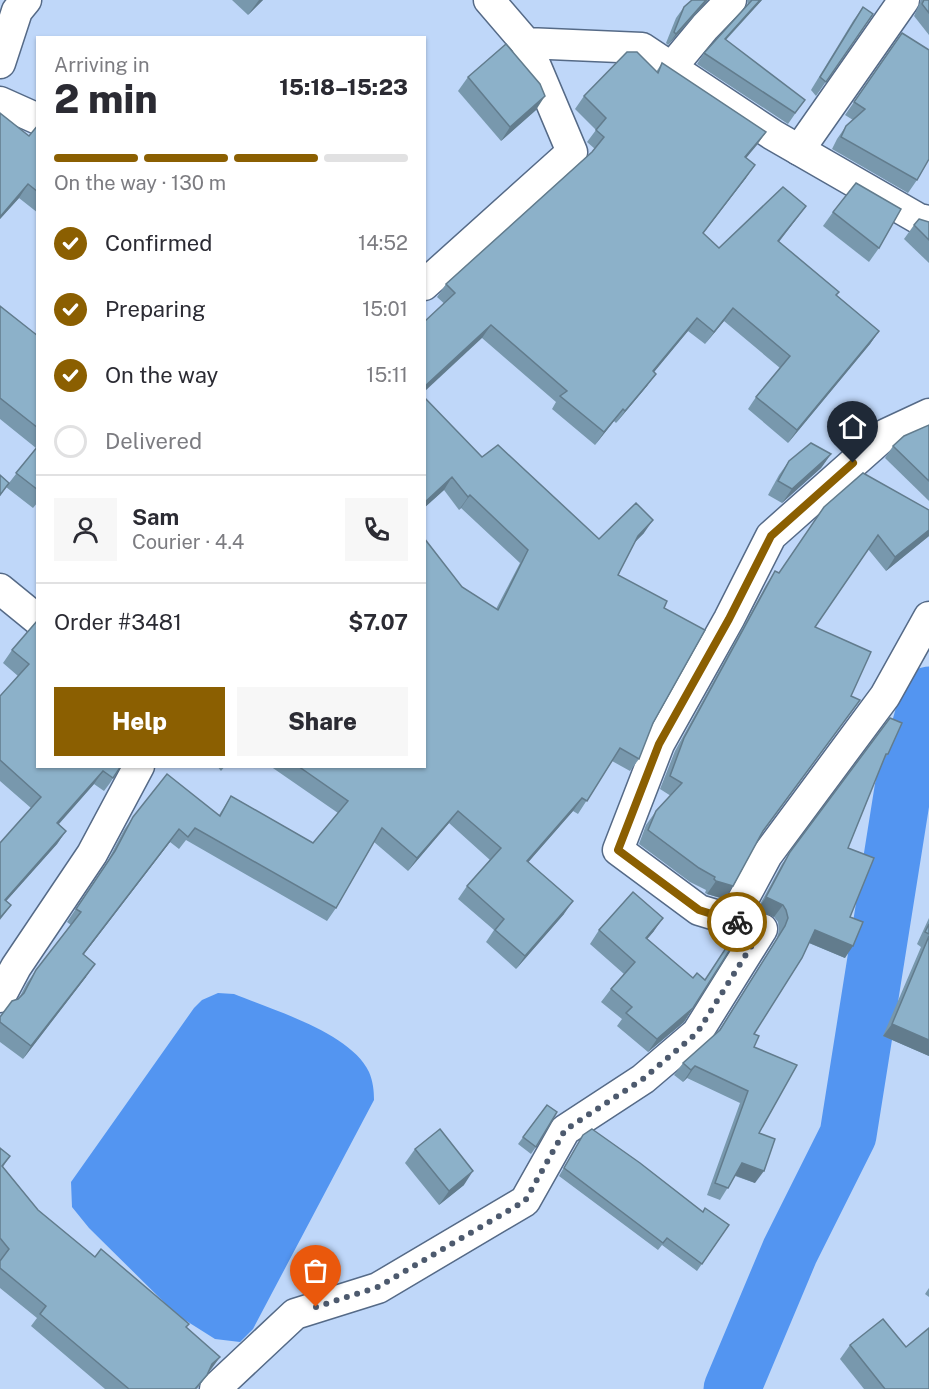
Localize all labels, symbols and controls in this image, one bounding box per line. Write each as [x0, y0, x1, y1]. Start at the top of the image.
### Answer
text: Arriving in [54, 53, 149, 77]
text: 15:18–15:23 [279, 74, 408, 100]
text: 2 min [54, 76, 158, 122]
text: On the way · 130 m [54, 171, 226, 195]
icon: check [54, 227, 87, 260]
text: Confirmed [105, 230, 212, 256]
text: 14:52 [358, 231, 408, 255]
icon: check [54, 293, 87, 326]
text: Preparing [105, 296, 206, 322]
text: 15:01 [362, 297, 408, 321]
icon: check [54, 359, 87, 392]
text: On the way [105, 362, 218, 388]
text: 15:11 [366, 363, 408, 387]
pin [827, 401, 878, 463]
icon: home [836, 410, 869, 443]
text: Delivered [105, 428, 202, 454]
button: person [54, 498, 117, 561]
button: phone [345, 498, 408, 561]
text: Sam [132, 504, 179, 530]
text: Courier · 4.4 [132, 530, 244, 554]
text: Order #3481 [54, 609, 182, 635]
text: $7.07 [348, 609, 408, 635]
button: Help [54, 687, 225, 756]
button: Share [237, 687, 408, 756]
courier [707, 892, 767, 952]
icon: bike [721, 906, 754, 939]
pin [290, 1245, 341, 1307]
icon: bag [299, 1254, 332, 1287]

